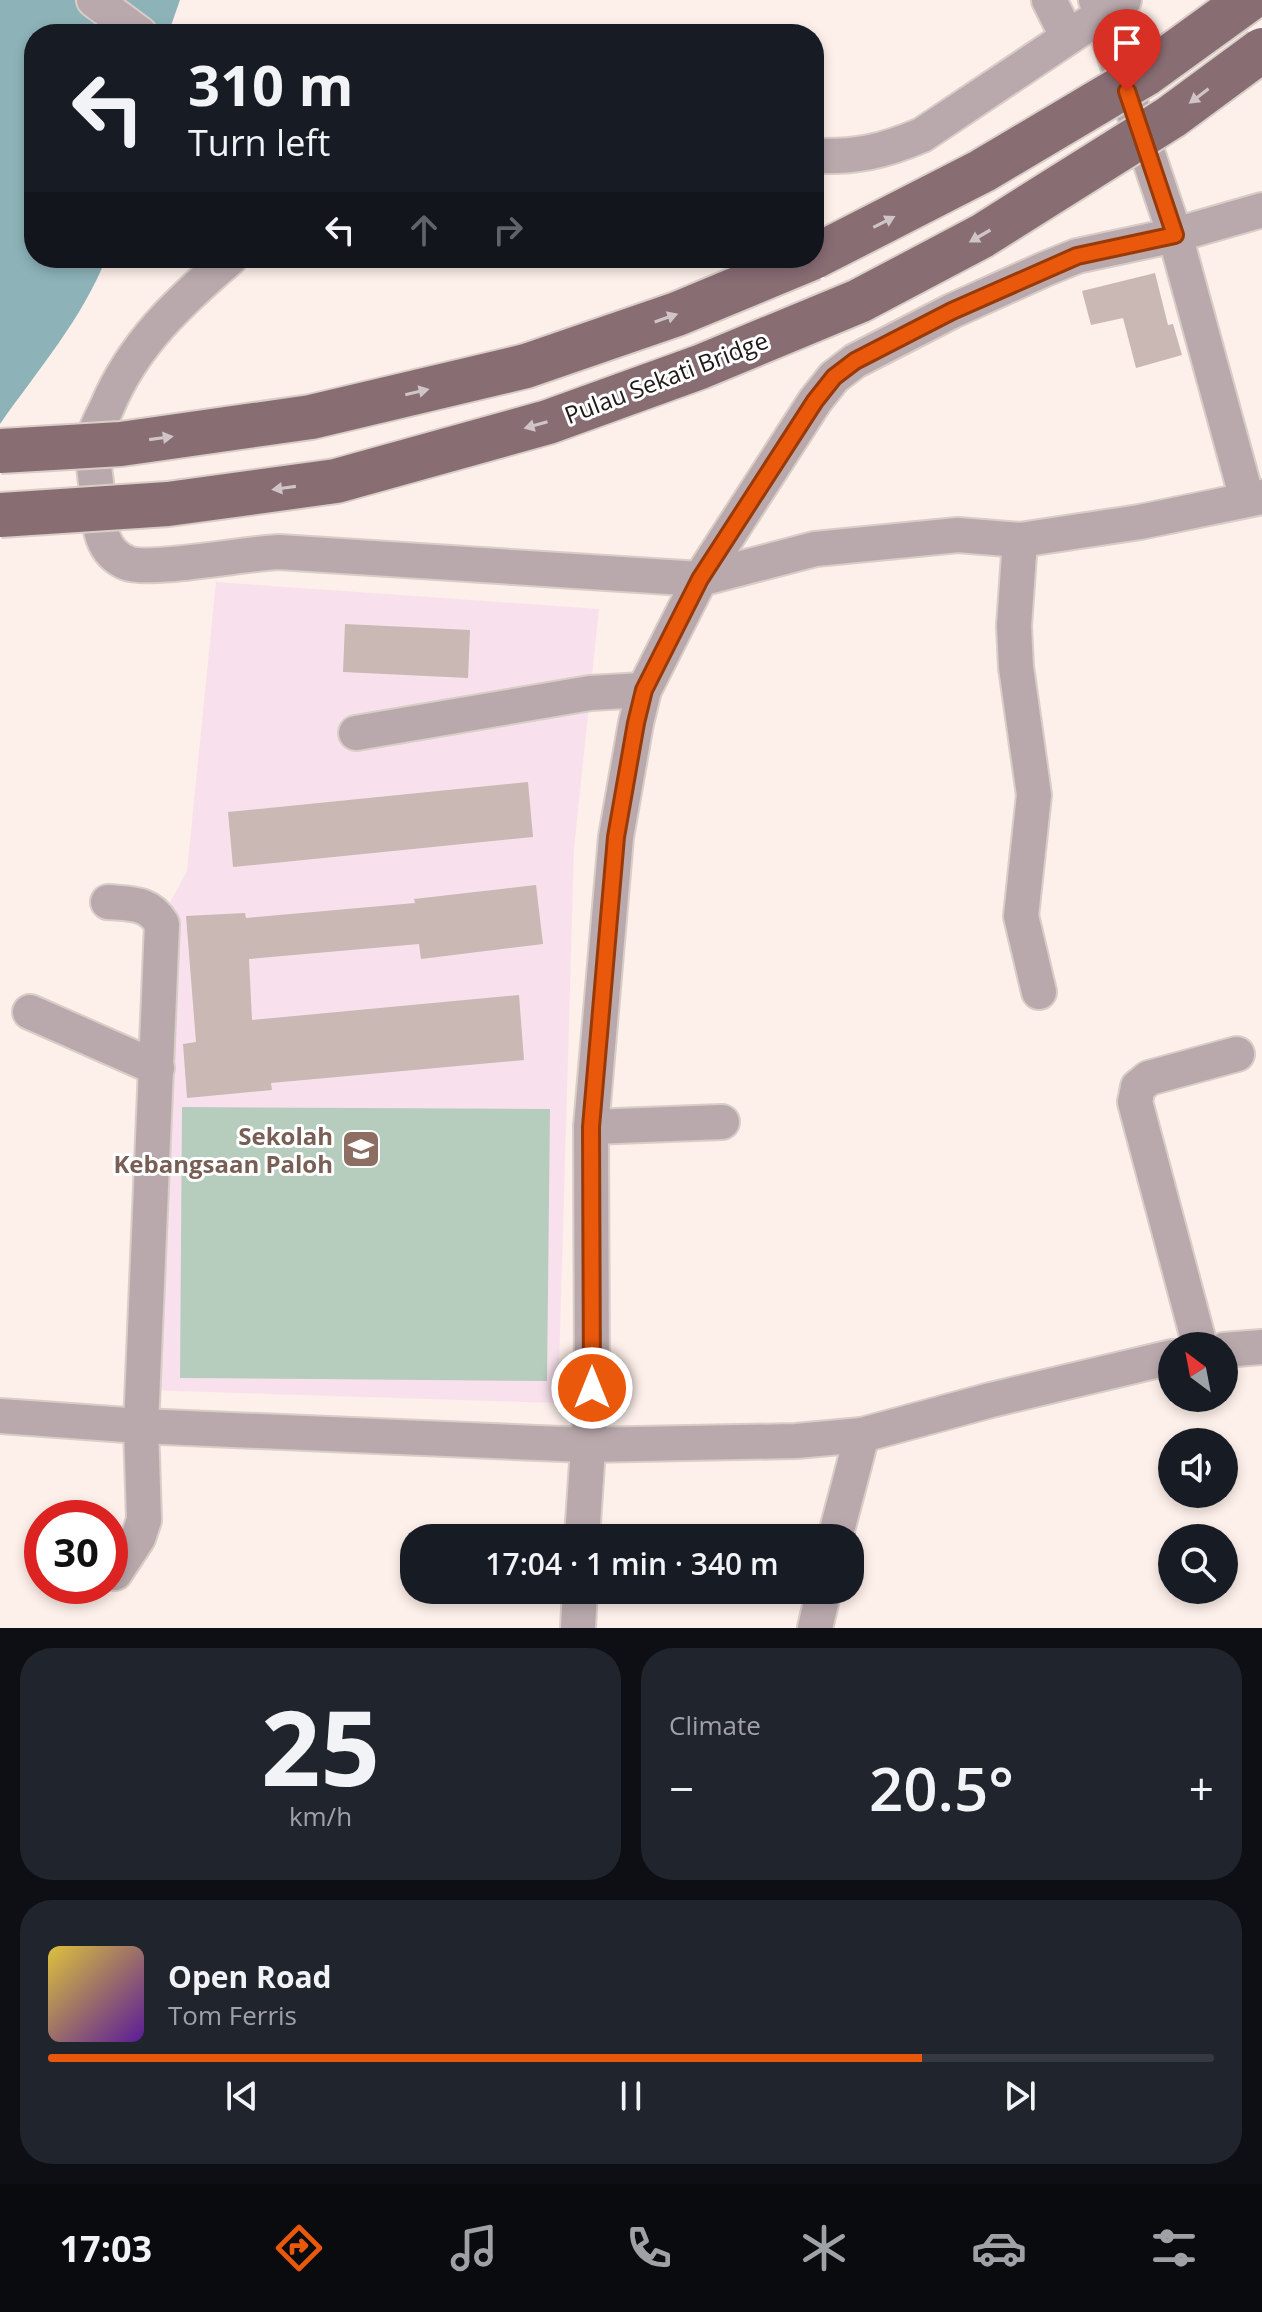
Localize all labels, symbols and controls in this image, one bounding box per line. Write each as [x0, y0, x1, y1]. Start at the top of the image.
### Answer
pin [1093, 9, 1161, 91]
icon: arrive [1105, 21, 1149, 65]
text: 310 m [188, 46, 354, 122]
icon: left [56, 56, 160, 160]
one-way arrow [1189, 88, 1210, 104]
text: Turn left [188, 118, 330, 167]
icon: left [318, 208, 362, 252]
icon: ahead [402, 208, 446, 252]
icon: right [486, 208, 530, 252]
one-way arrow [872, 216, 895, 229]
one-way arrow [969, 229, 991, 243]
one-way arrow [654, 311, 678, 324]
street label: Pulau Sekati Bridge [559, 323, 773, 431]
one-way arrow [405, 385, 430, 398]
one-way arrow [523, 419, 547, 432]
one-way arrow [149, 431, 174, 444]
one-way arrow [271, 482, 296, 495]
place label: Sekolah Kebangsaan Paloh [113, 1119, 333, 1180]
school or university icon: Sekolah Kebangsaan Paloh [340, 1128, 382, 1170]
north arrow [1158, 1332, 1238, 1412]
map controls [1158, 1332, 1238, 1604]
position arrow [550, 1346, 634, 1430]
button: sound [1158, 1428, 1238, 1508]
speed limit sign: 30 [24, 1500, 128, 1604]
button: search [1158, 1524, 1238, 1604]
text: 17:04 · 1 min · 340 m [485, 1543, 779, 1584]
text: 25 [261, 1675, 380, 1816]
text: Climate [669, 1707, 761, 1743]
text: 20.5° [869, 1747, 1014, 1829]
text: − [669, 1758, 694, 1818]
text: + [1189, 1758, 1214, 1818]
text: km/h [289, 1798, 352, 1834]
text: Open Road [168, 1956, 332, 1997]
text: Tom Ferris [168, 1997, 297, 2033]
icon: previous [220, 2074, 264, 2118]
icon: pause [609, 2074, 653, 2118]
icon: next [998, 2074, 1042, 2118]
icon: directions [271, 2220, 327, 2276]
icon: music [446, 2220, 502, 2276]
icon: phone [621, 2220, 677, 2276]
icon: climate [796, 2220, 852, 2276]
icon: car [971, 2220, 1027, 2276]
icon: filters [1146, 2220, 1202, 2276]
text: 17:03 [60, 2224, 152, 2273]

